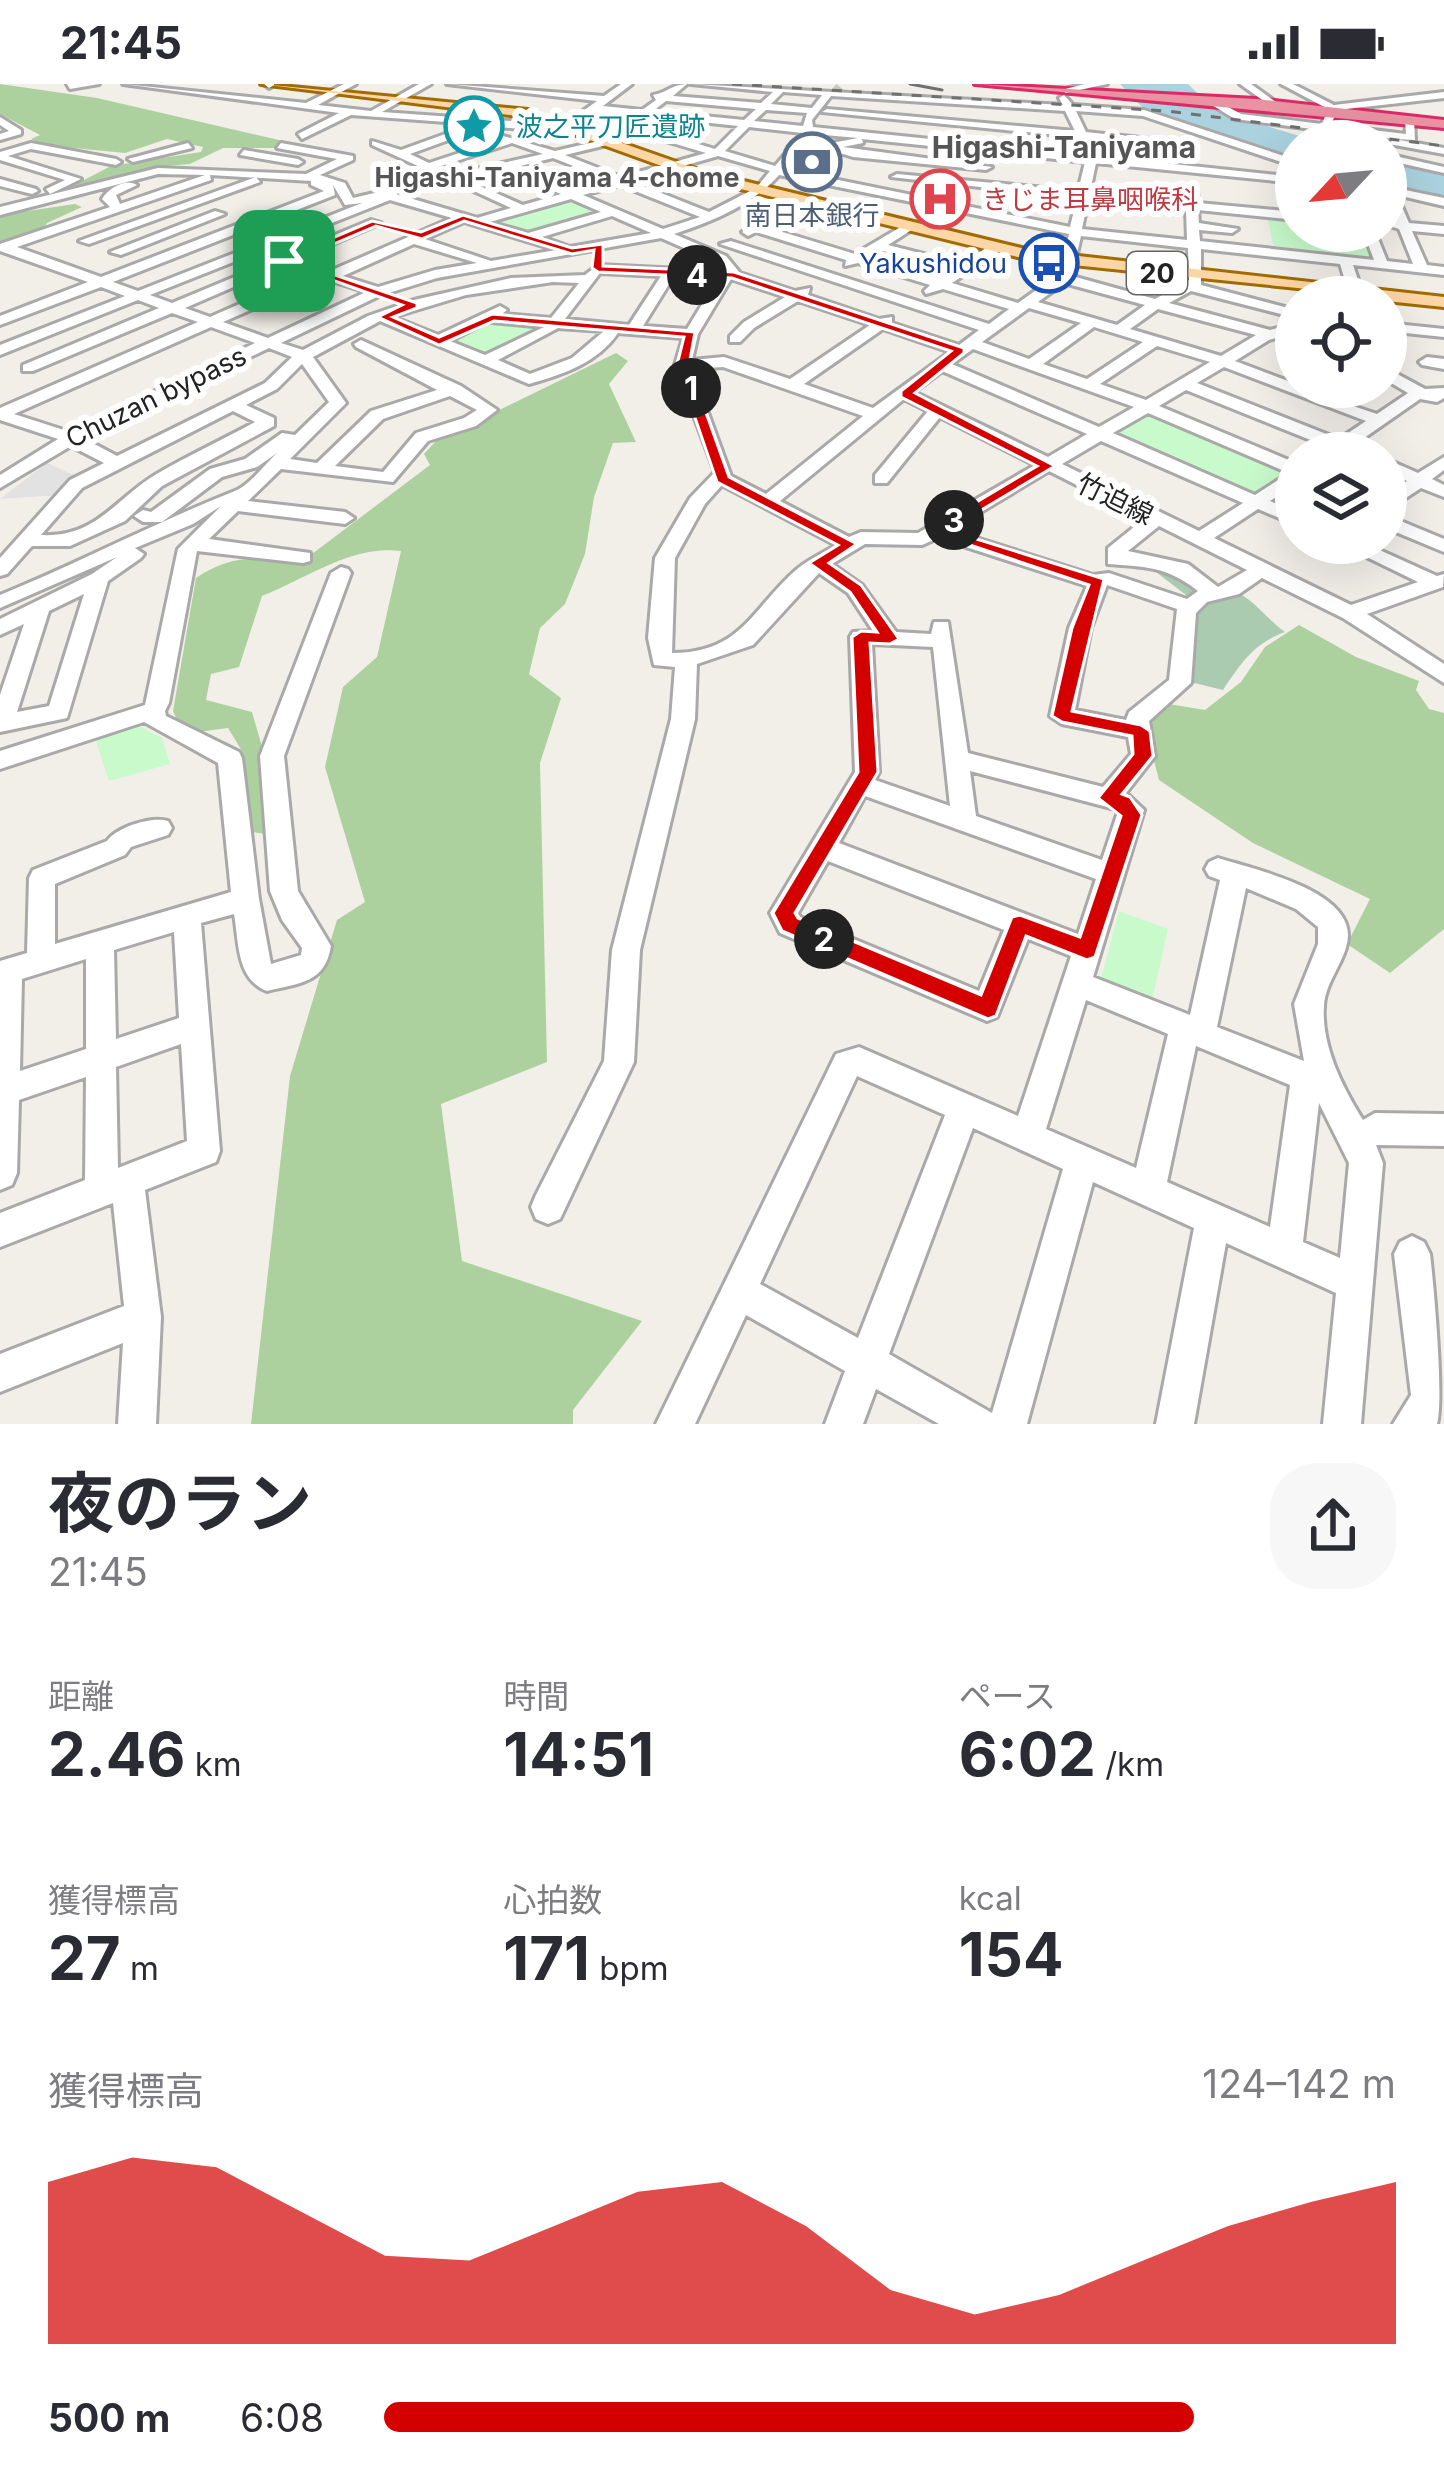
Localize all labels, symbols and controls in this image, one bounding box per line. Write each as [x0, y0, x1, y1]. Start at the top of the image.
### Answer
text: 21:45 [60, 15, 182, 70]
place icon: 波之平刀匠遺跡 [443, 95, 505, 157]
place label: 波之平刀匠遺跡 [516, 110, 705, 143]
north arrow [1275, 120, 1407, 252]
map controls [1275, 120, 1407, 564]
district label: Higashi-Taniyama [932, 129, 1196, 165]
bank icon: 南日本銀行 [781, 131, 843, 193]
district label: Higashi-Taniyama 4-chome [374, 161, 740, 194]
hospital icon: きじま耳鼻咽喉科 [909, 168, 971, 230]
place label: きじま耳鼻咽喉科 [982, 183, 1198, 216]
place label: 南日本銀行 [745, 199, 880, 232]
pin [233, 210, 335, 312]
icon: arrive [251, 228, 317, 294]
bus stop icon: Yakushidou [1018, 232, 1080, 294]
pin: 4 [667, 245, 727, 305]
place label: Yakushidou [859, 247, 1007, 280]
road number: 20 [1127, 252, 1187, 294]
text: 4 [686, 255, 708, 295]
button: locate [1275, 276, 1407, 408]
street label: Chuzan bypass [60, 339, 252, 455]
pin: 1 [661, 358, 721, 418]
text: 1 [684, 368, 698, 408]
button: layers [1275, 432, 1407, 564]
street label: 竹迫線 [1071, 466, 1159, 532]
pin: 3 [924, 490, 984, 550]
text: 3 [943, 500, 965, 540]
pin: 2 [794, 909, 854, 969]
text: 2 [814, 919, 834, 959]
text: 夜のラン [48, 1463, 312, 1543]
button: share [1270, 1463, 1396, 1589]
text: 21:45 [48, 1548, 148, 1595]
text: 距離 [48, 1676, 114, 1716]
text: 時間 [503, 1676, 569, 1716]
text: ペース [959, 1676, 1056, 1716]
text: 2.46 [48, 1718, 185, 1790]
text: 14:51 [503, 1718, 654, 1790]
text: 6:02 [959, 1718, 1096, 1790]
text: km [185, 1744, 242, 1784]
text: /km [1096, 1744, 1164, 1784]
text: kcal [959, 1878, 1022, 1918]
text: 獲得標高 [48, 1880, 180, 1920]
text: 心拍数 [503, 1880, 602, 1920]
text: 154 [959, 1918, 1063, 1990]
text: 27 [48, 1922, 121, 1994]
text: 171 [503, 1922, 590, 1994]
text: m [121, 1948, 159, 1988]
text: bpm [590, 1948, 669, 1988]
text: 124–142 m [1202, 2060, 1396, 2107]
text: 獲得標高 [48, 2067, 204, 2114]
text: 500 m [48, 2394, 170, 2441]
text: 6:08 [240, 2394, 324, 2441]

